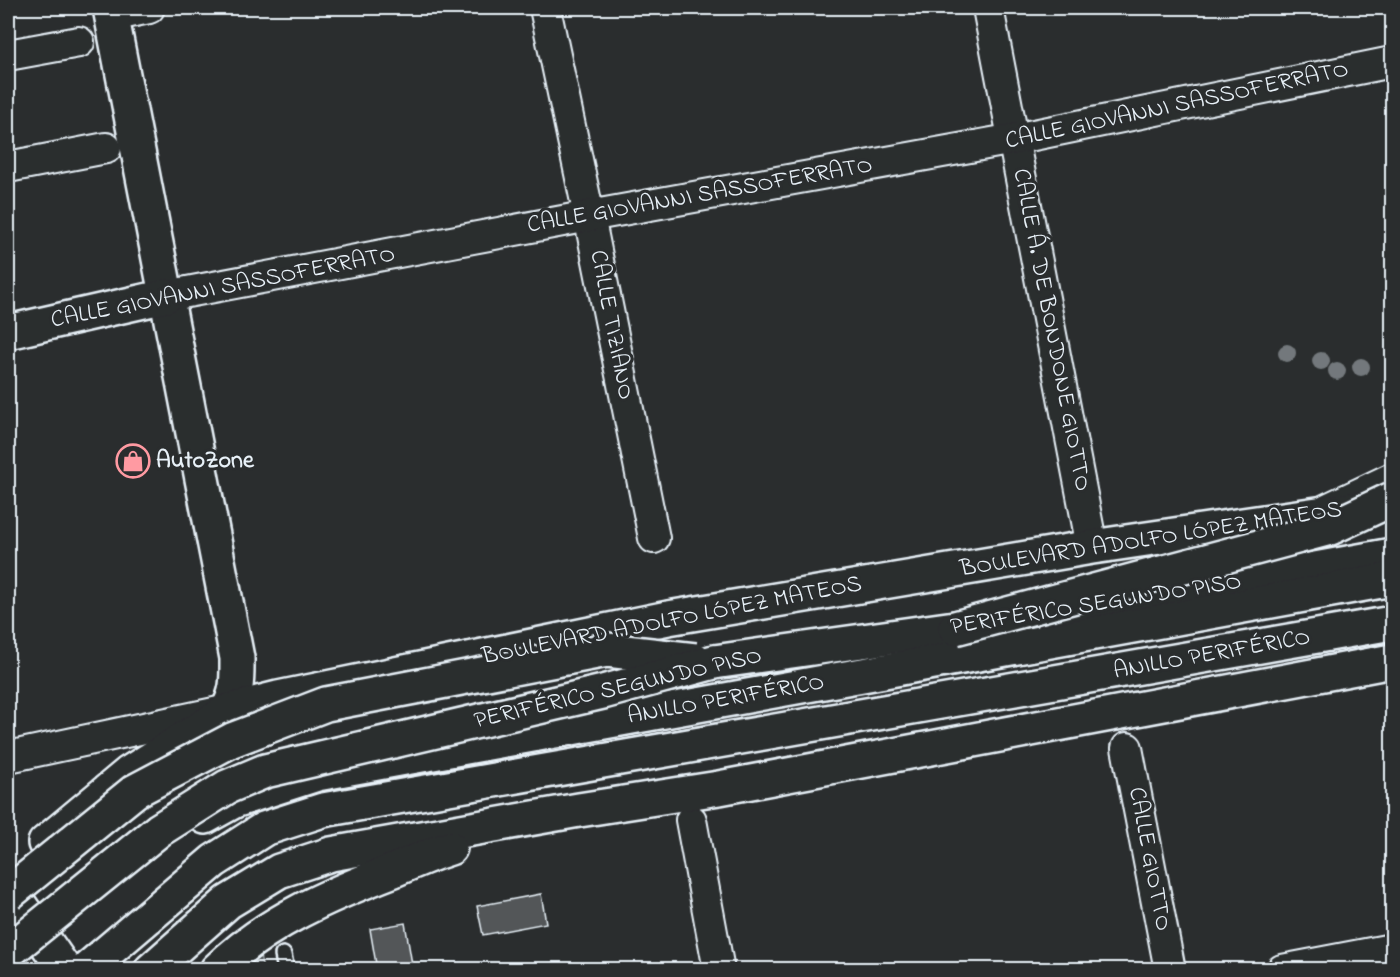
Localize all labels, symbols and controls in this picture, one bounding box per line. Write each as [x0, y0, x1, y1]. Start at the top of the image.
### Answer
street label: CALLE GIOVANNI SASSOFERRATO [1002, 52, 1352, 160]
street label: CALLE GIOVANNI SASSOFERRATO [525, 148, 875, 244]
street label: CALLE Á. DE BONDONE GIOTTO [1003, 166, 1099, 494]
street label: CALLE GIOVANNI SASSOFERRATO [48, 237, 398, 339]
street label: CALLE TIZIANO [579, 247, 643, 403]
shop icon: AutoZone [115, 443, 151, 479]
place label: AutoZone [156, 444, 255, 479]
street label: BOULEVARD ADOLFO LÓPEZ MATEOS [957, 493, 1344, 588]
street label: PERIFÉRICO SEGUNDO PISO [948, 565, 1244, 645]
street label: BOULEVARD ADOLFO LÓPEZ MATEOS [478, 567, 865, 675]
street label: ANILLO PERIFÉRICO [1111, 620, 1313, 690]
street label: PERIFÉRICO SEGUNDO PISO [471, 639, 765, 739]
street label: ANILLO PERIFÉRICO [625, 665, 827, 735]
street label: CALLE GIOTTO [1118, 784, 1180, 934]

